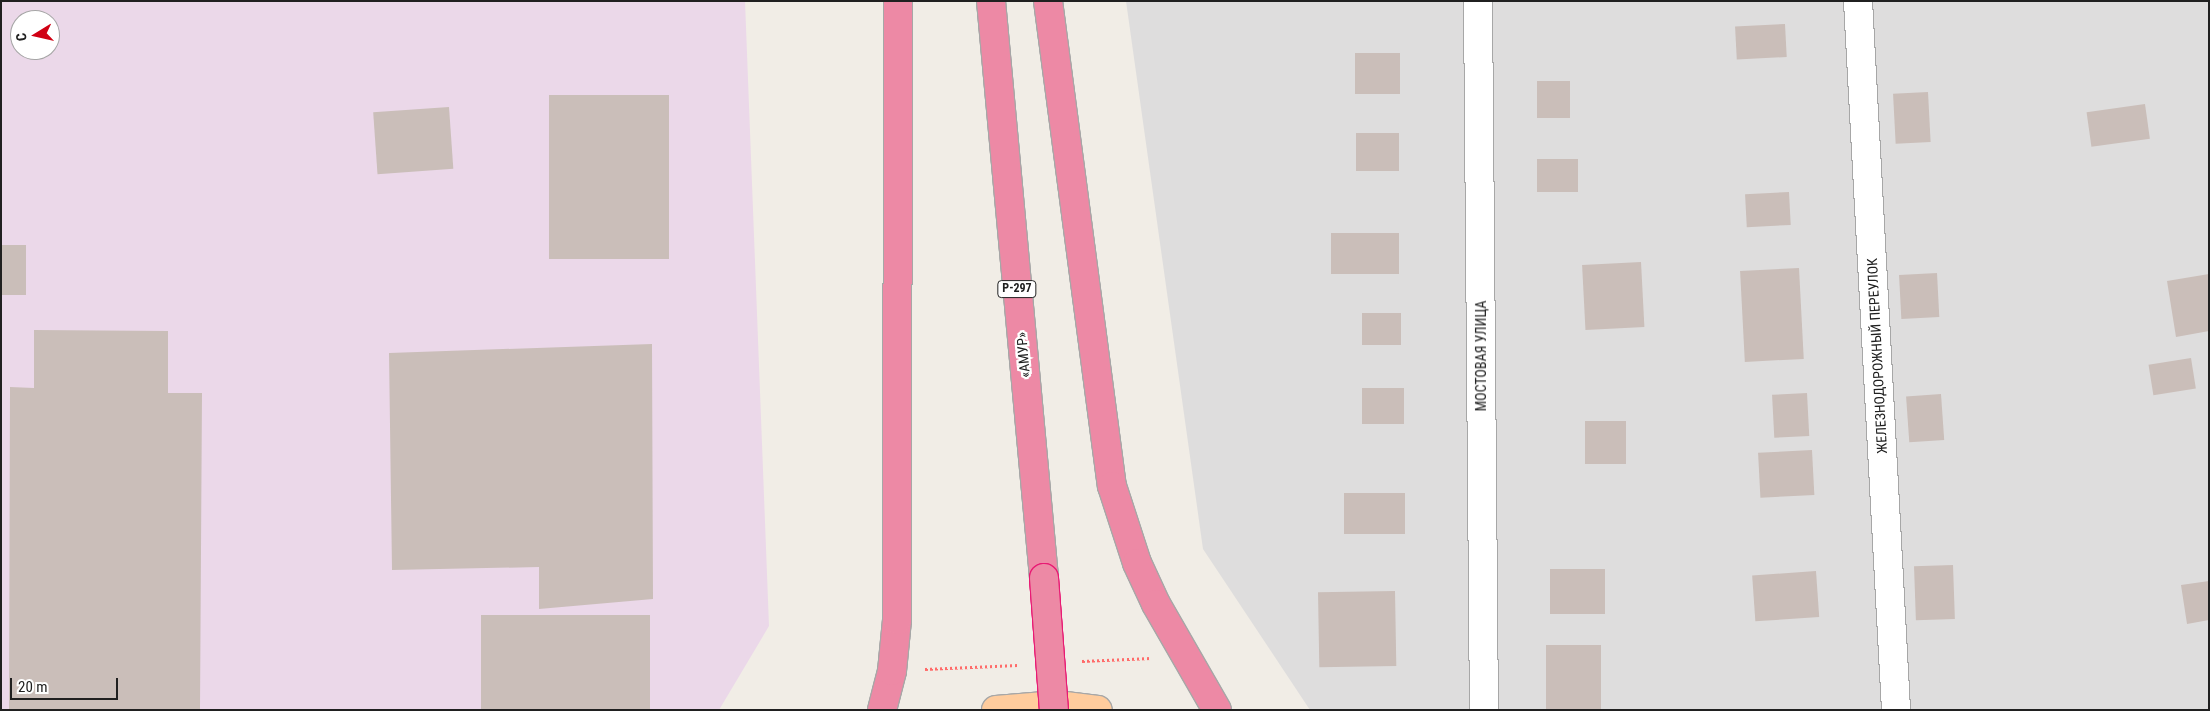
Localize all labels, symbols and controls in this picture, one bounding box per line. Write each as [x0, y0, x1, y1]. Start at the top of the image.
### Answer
north arrow [10, 10, 60, 60]
text: С [13, 32, 30, 42]
street label: ЖЕЛЕЗНОДОРОЖНЫЙ ПЕРЕУЛОК [1863, 258, 1891, 454]
road number: Р-297 [997, 280, 1037, 298]
street label: МОСТОВАЯ УЛИЦА [1473, 301, 1489, 411]
street label: «АМУР» [1013, 331, 1033, 379]
scale bar [12, 668, 120, 700]
text: 20 m [18, 678, 48, 696]

